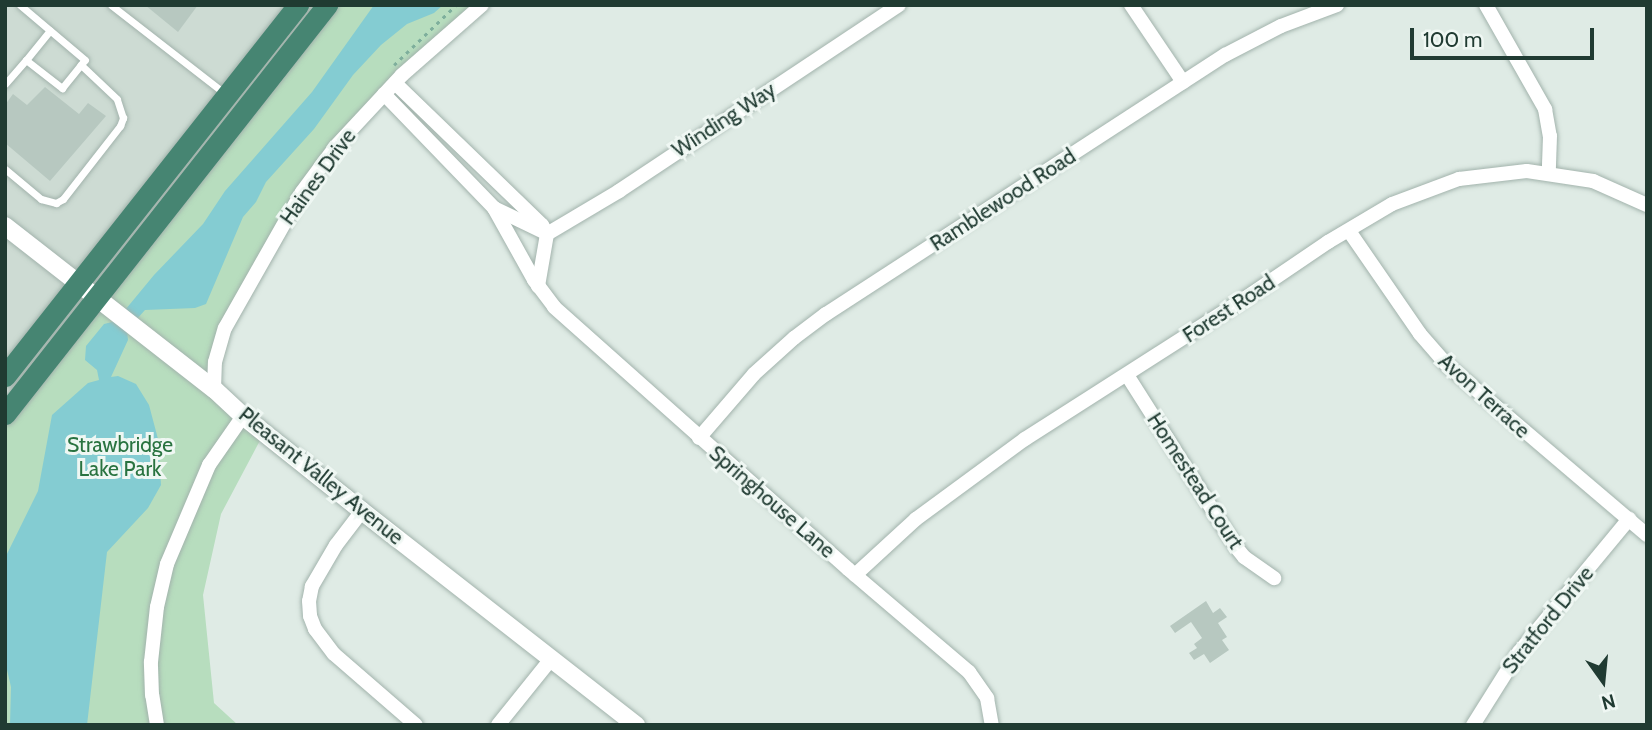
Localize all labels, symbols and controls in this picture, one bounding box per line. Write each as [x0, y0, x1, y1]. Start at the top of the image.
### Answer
scale bar [1414, 14, 1598, 58]
text: 100 m [1423, 27, 1482, 52]
street label: Winding Way [668, 77, 780, 163]
street label: Haines Drive [275, 124, 361, 230]
street label: Ramblewood Road [925, 144, 1081, 256]
street label: Forest Road [1178, 270, 1280, 348]
street label: Avon Terrace [1433, 348, 1535, 444]
street label: Pleasant Valley Avenue [234, 402, 408, 550]
street label: Homestead Court [1142, 408, 1248, 554]
park label: Strawbridge Lake Park [67, 432, 173, 482]
street label: Springhouse Lane [704, 441, 840, 563]
street label: Stratford Drive [1497, 561, 1599, 679]
north arrow [1568, 646, 1638, 716]
text: N [1599, 689, 1618, 715]

